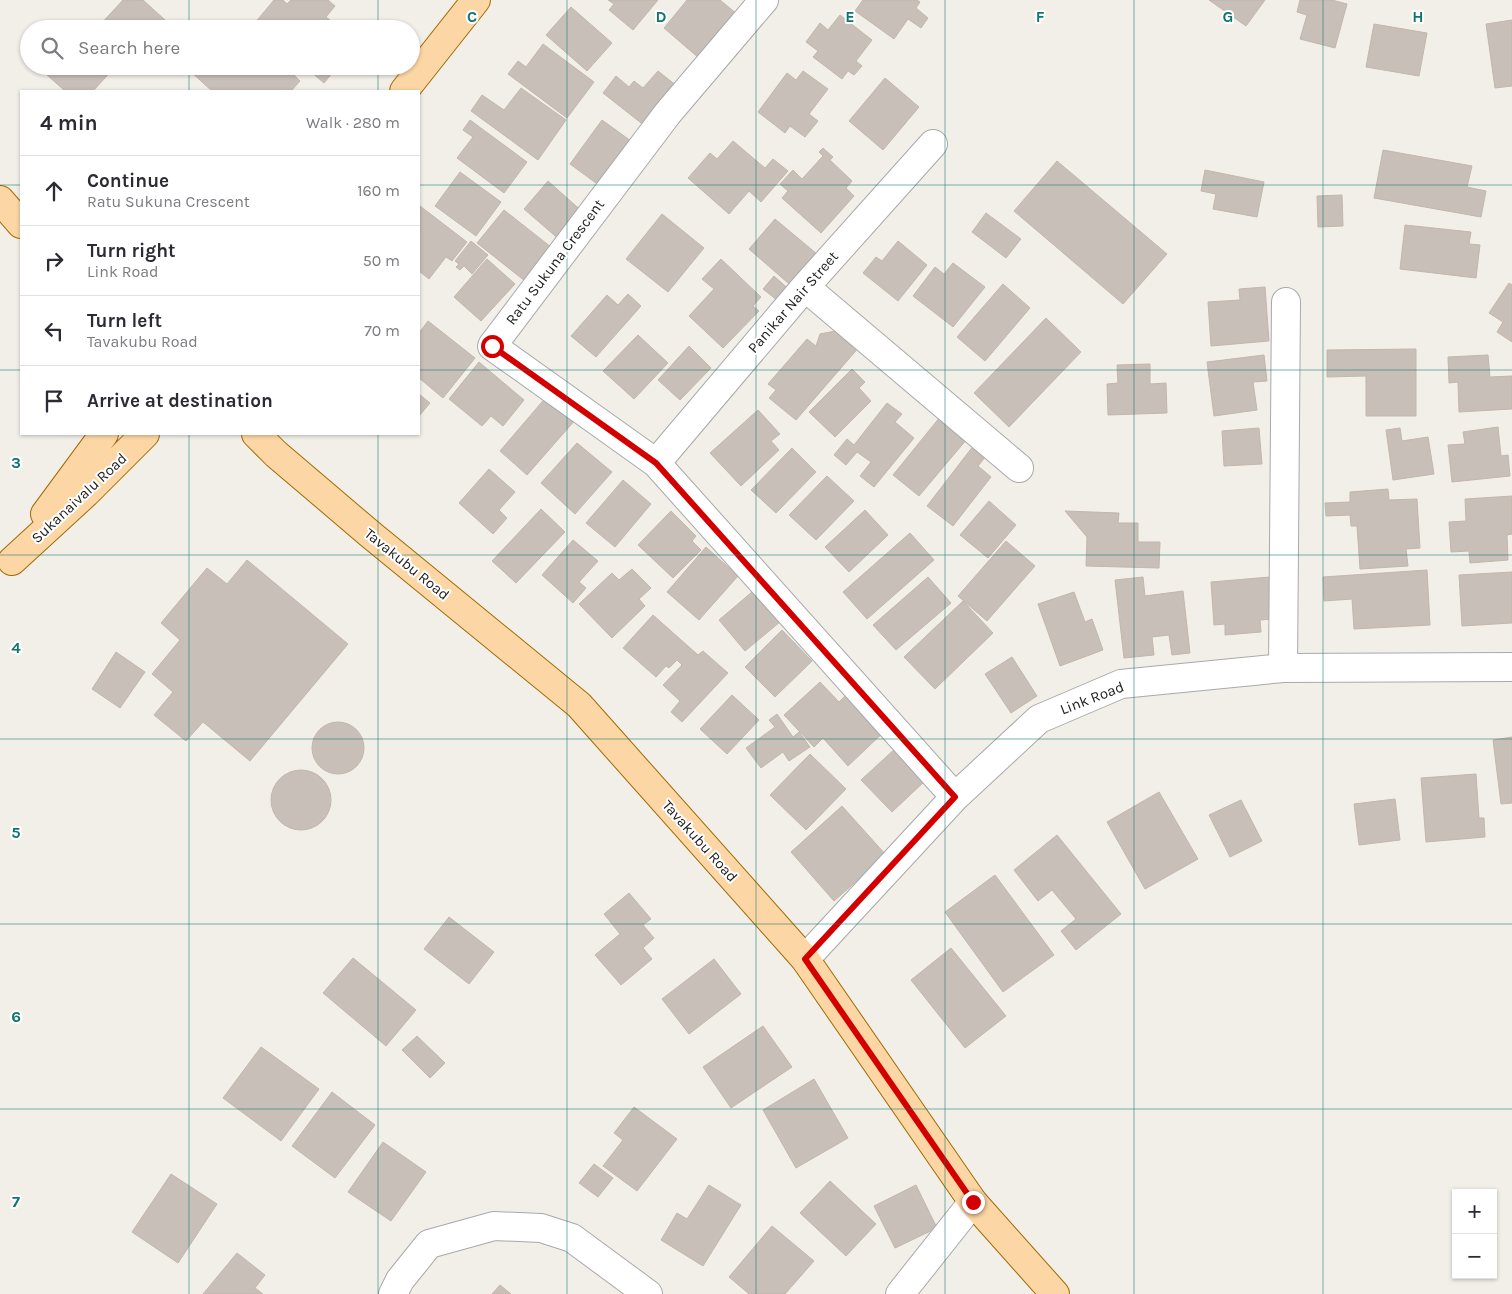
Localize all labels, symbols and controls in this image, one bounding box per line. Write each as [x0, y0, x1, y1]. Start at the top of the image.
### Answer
text: C [467, 7, 477, 26]
text: D [656, 7, 667, 26]
text: E [845, 7, 855, 26]
text: F [1036, 7, 1045, 26]
text: G [1223, 7, 1233, 26]
text: H [1412, 7, 1424, 26]
search box [20, 20, 420, 75]
icon: search [38, 34, 66, 62]
text: Search here [78, 37, 180, 59]
text: 4 min [40, 111, 98, 135]
text: Walk · 280 m [306, 113, 400, 132]
text: Continue [87, 170, 169, 192]
icon: ahead [40, 177, 68, 205]
text: 160 m [357, 181, 400, 200]
text: Ratu Sukuna Crescent [87, 192, 250, 211]
street label: Ratu Sukuna Crescent [502, 195, 608, 328]
text: Turn right [87, 240, 176, 262]
icon: right [40, 247, 68, 275]
street label: Panikar Nair Street [744, 247, 842, 357]
text: 50 m [363, 251, 400, 270]
text: Link Road [87, 262, 159, 281]
text: Turn left [87, 310, 162, 332]
icon: left [40, 317, 68, 345]
text: 70 m [364, 321, 400, 340]
text: Tavakubu Road [87, 332, 198, 351]
route start [481, 335, 504, 358]
icon: arrive [40, 387, 68, 415]
text: Arrive at destination [87, 390, 273, 412]
street label: Sukanaivalu Road [28, 449, 130, 547]
text: 3 [11, 453, 21, 472]
street label: Tavakubu Road [361, 524, 453, 604]
text: 4 [11, 638, 21, 657]
street label: Link Road [1057, 678, 1127, 718]
street label: Tavakubu Road [659, 796, 741, 886]
text: 5 [11, 823, 21, 842]
text: 6 [11, 1007, 21, 1026]
map controls [1452, 1189, 1497, 1279]
button: + [1452, 1189, 1497, 1234]
route end [962, 1191, 985, 1214]
text: 7 [12, 1192, 20, 1211]
button: − [1452, 1234, 1497, 1279]

